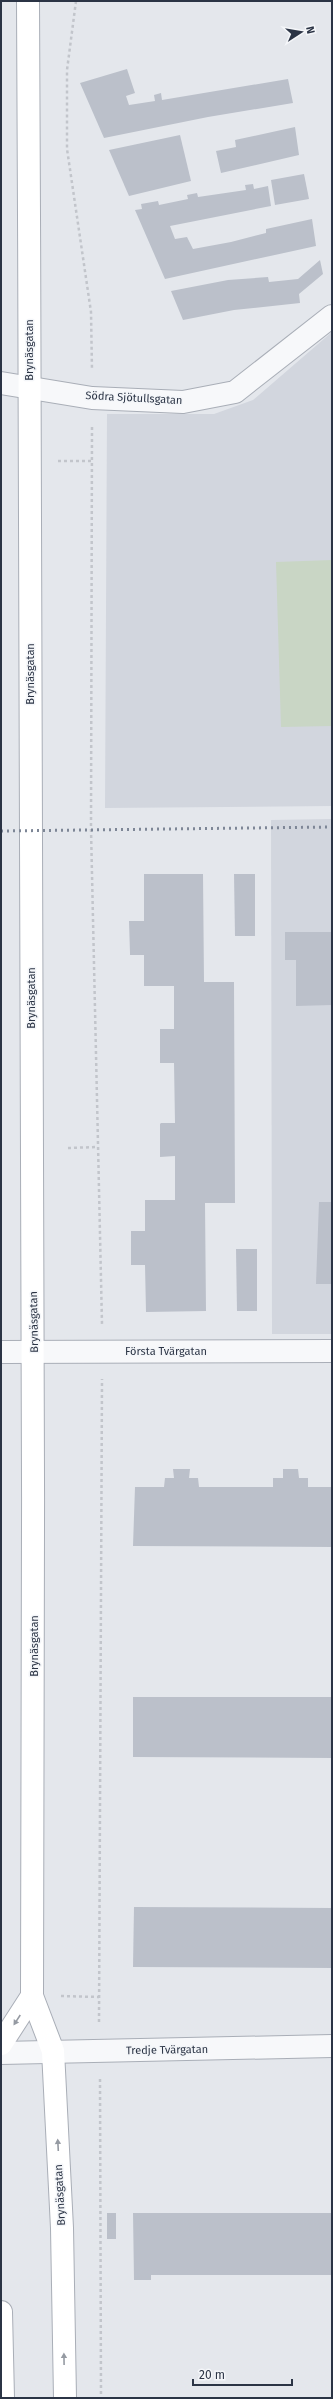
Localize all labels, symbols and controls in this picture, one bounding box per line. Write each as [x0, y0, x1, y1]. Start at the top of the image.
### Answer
north arrow [281, 12, 321, 52]
text: N [303, 25, 317, 35]
street label: Brynäsgatan [23, 319, 36, 381]
street label: Södra Sjötullsgatan [85, 389, 183, 407]
street label: Brynäsgatan [24, 643, 37, 705]
street label: Brynäsgatan [25, 967, 38, 1029]
street label: Brynäsgatan [27, 1291, 41, 1353]
street label: Första Tvärgatan [125, 1345, 207, 1358]
street label: Brynäsgatan [28, 1615, 41, 1677]
one-way arrow [13, 2014, 21, 2025]
street label: Tredje Tvärgatan [126, 2043, 208, 2057]
one-way arrow [54, 2139, 61, 2151]
street label: Brynäsgatan [52, 2164, 68, 2226]
one-way arrow [61, 2352, 67, 2365]
scale bar [193, 2361, 292, 2387]
text: 20 m [199, 2368, 225, 2382]

